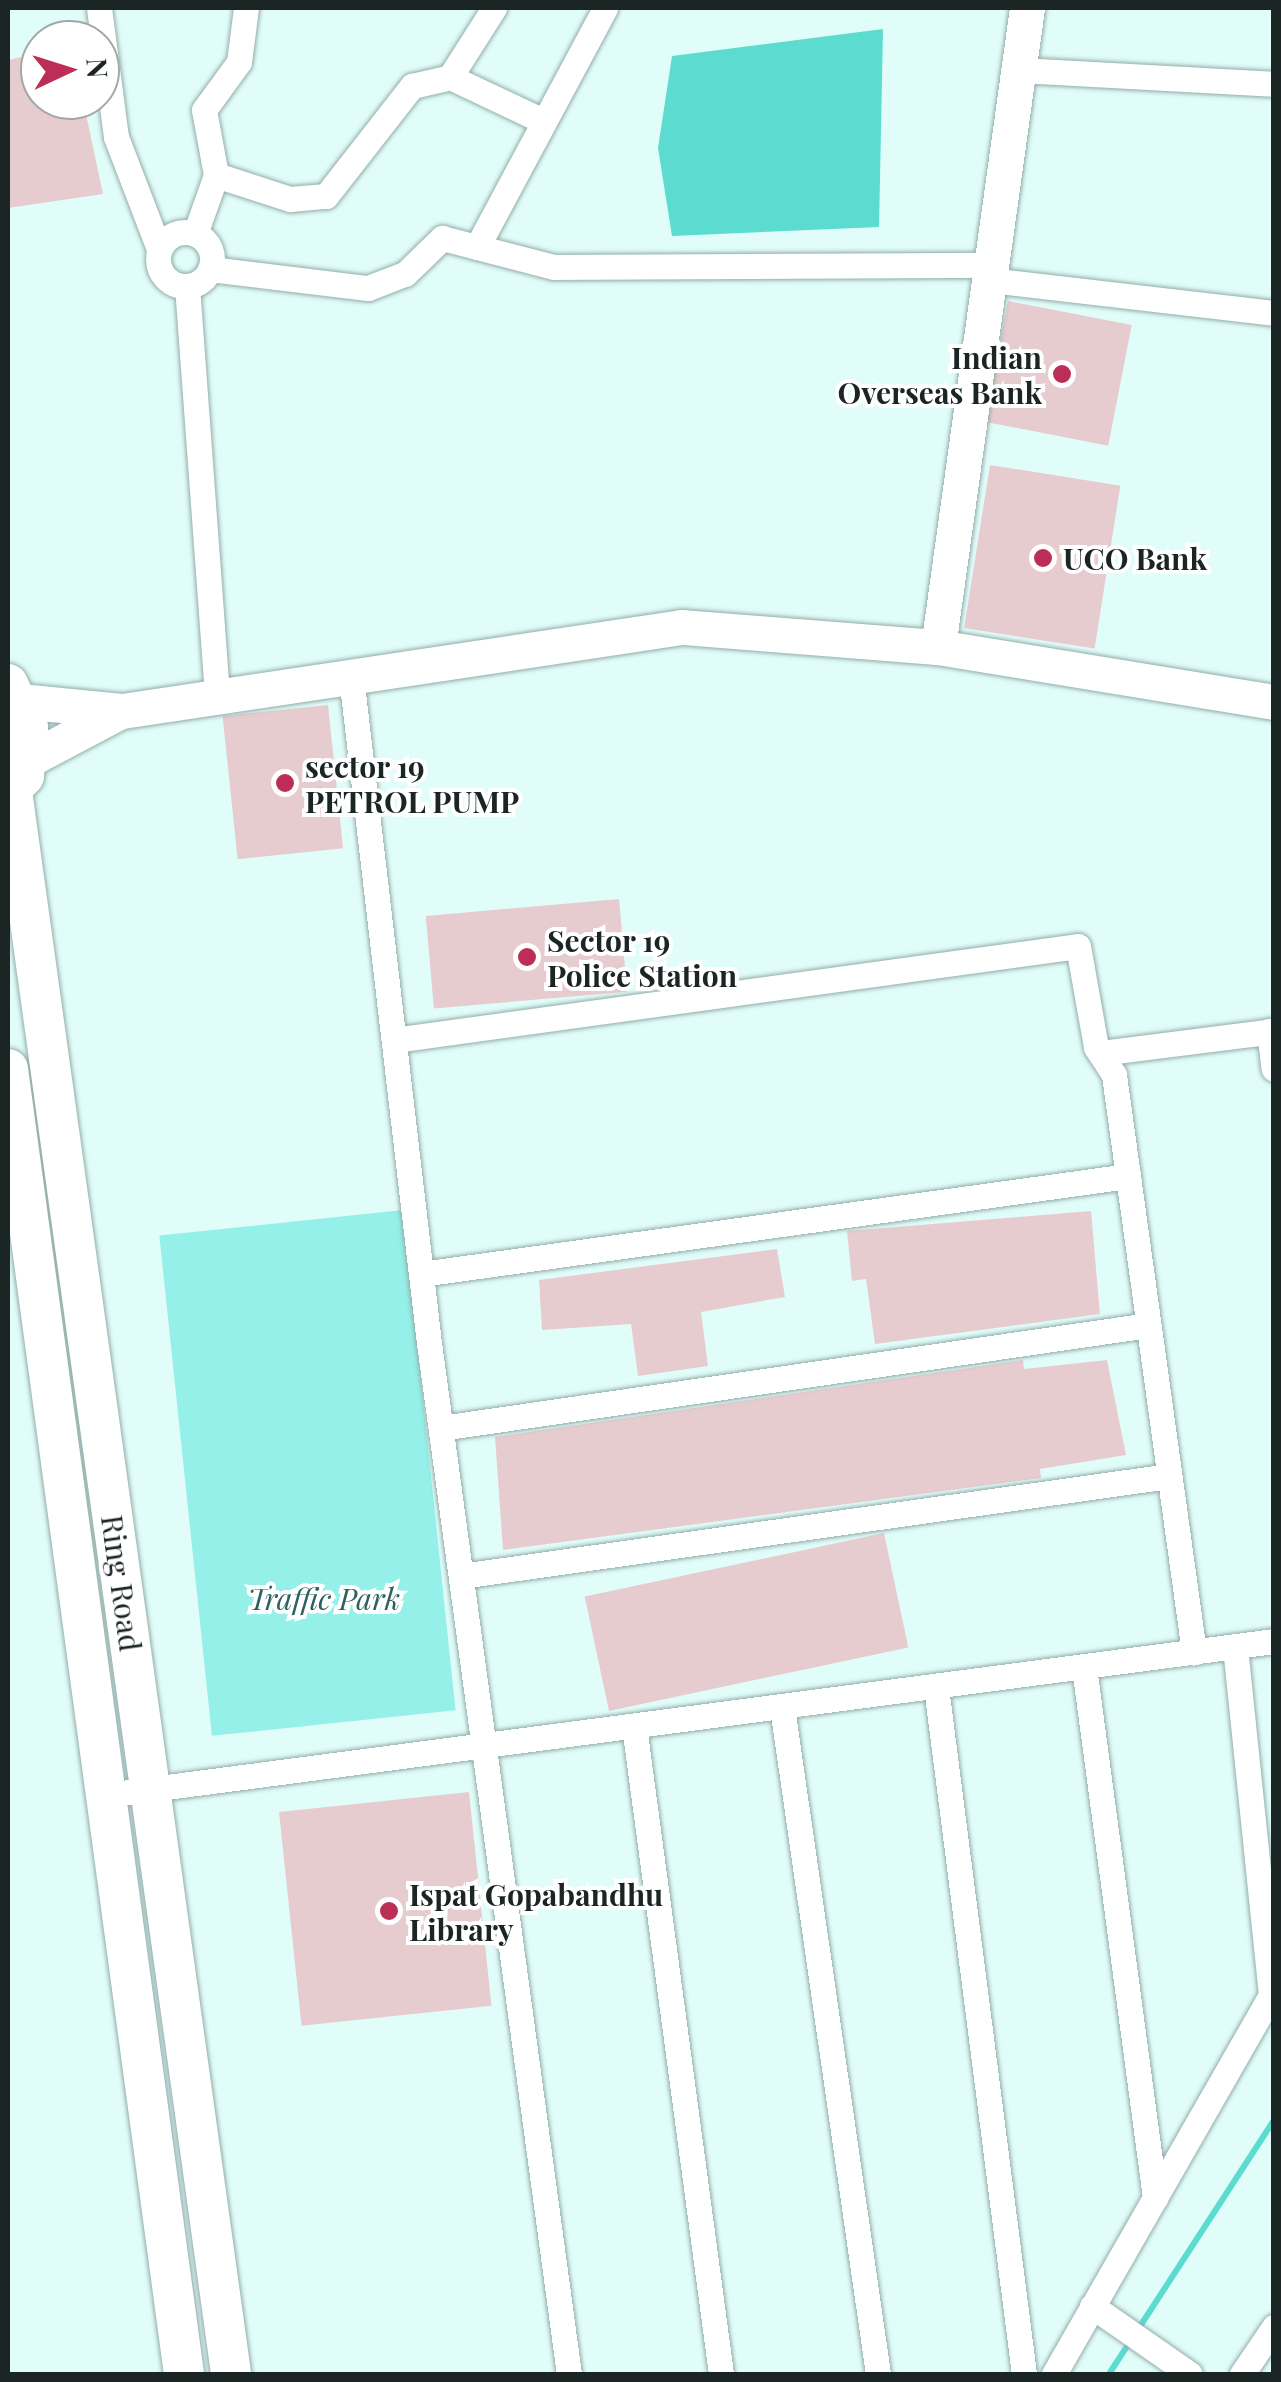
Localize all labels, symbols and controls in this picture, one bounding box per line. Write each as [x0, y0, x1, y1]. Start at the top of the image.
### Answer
north arrow [20, 20, 120, 120]
text: N [79, 57, 118, 79]
place label: Indian Overseas Bank [838, 339, 1042, 410]
marker: Indian Overseas Bank [1051, 363, 1073, 385]
place label: UCO Bank [1063, 540, 1207, 576]
marker: UCO Bank [1032, 547, 1054, 569]
place label: sector 19 PETROL PUMP [305, 748, 520, 818]
marker: sector 19 PETROL PUMP [274, 772, 296, 794]
place label: Sector 19 Police Station [547, 922, 737, 992]
marker: Sector 19 Police Station [516, 946, 538, 968]
street label: Ring Road [95, 1512, 149, 1654]
park label: Traffic Park [248, 1580, 400, 1616]
place label: Ispat Gopabandhu Library [409, 1876, 664, 1946]
marker: Ispat Gopabandhu Library [378, 1900, 400, 1922]

